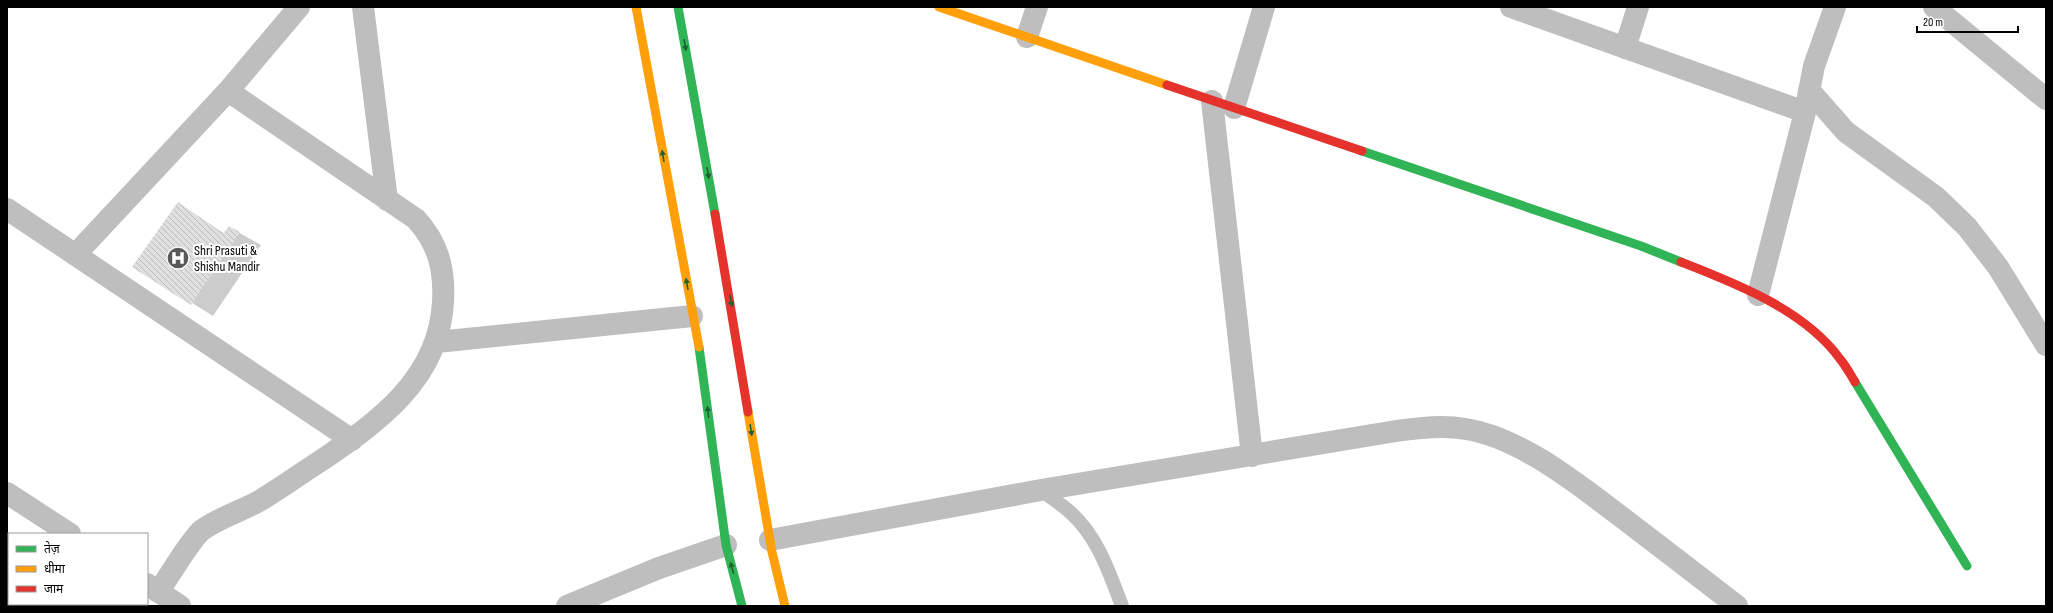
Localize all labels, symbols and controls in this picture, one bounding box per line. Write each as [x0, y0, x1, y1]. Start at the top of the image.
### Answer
scale bar [1917, 8, 2018, 34]
text: 20 m [1923, 15, 1943, 30]
one-way arrow [682, 39, 688, 52]
one-way arrow [660, 150, 666, 162]
one-way arrow [705, 167, 711, 180]
place label: Shri Prasuti & Shishu Mandir [194, 242, 260, 275]
hospital icon: Shri Prasuti & Shishu Mandir [165, 245, 191, 271]
one-way arrow [683, 278, 689, 290]
one-way arrow [728, 295, 734, 308]
one-way arrow [705, 406, 711, 418]
one-way arrow [748, 424, 754, 436]
legend [8, 533, 148, 605]
text: तेज़ [44, 541, 61, 557]
text: धीमा [44, 561, 66, 577]
one-way arrow [728, 562, 734, 575]
text: जाम [44, 582, 64, 597]

